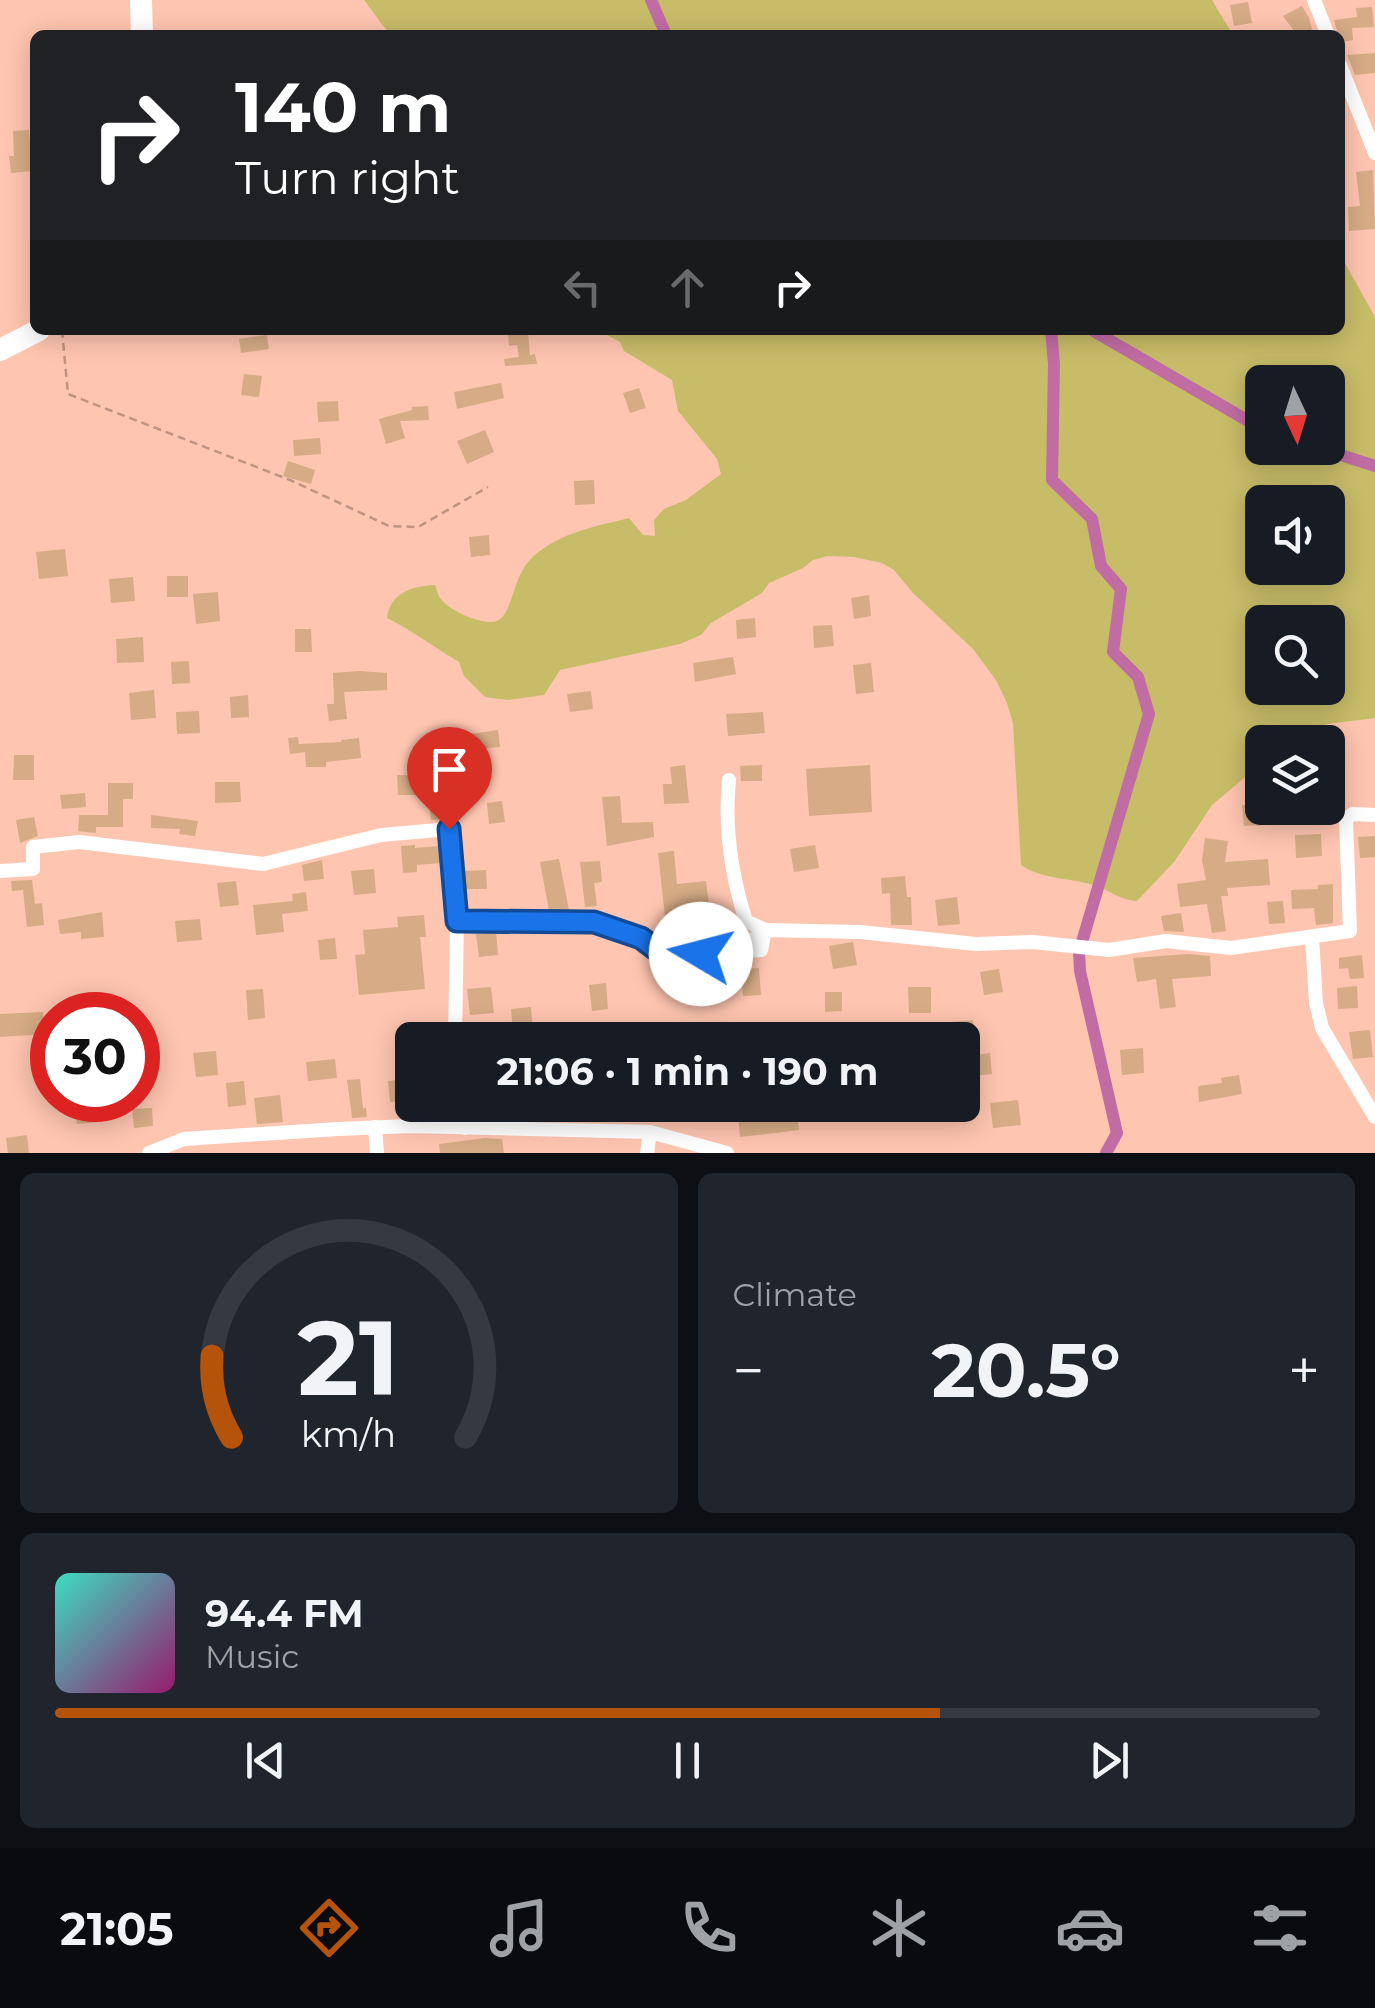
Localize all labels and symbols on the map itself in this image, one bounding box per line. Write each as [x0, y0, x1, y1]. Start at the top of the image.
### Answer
north arrow [1245, 365, 1345, 465]
pin [407, 727, 492, 830]
position arrow [649, 902, 753, 1006]
speed limit sign: 30 [30, 992, 160, 1122]

